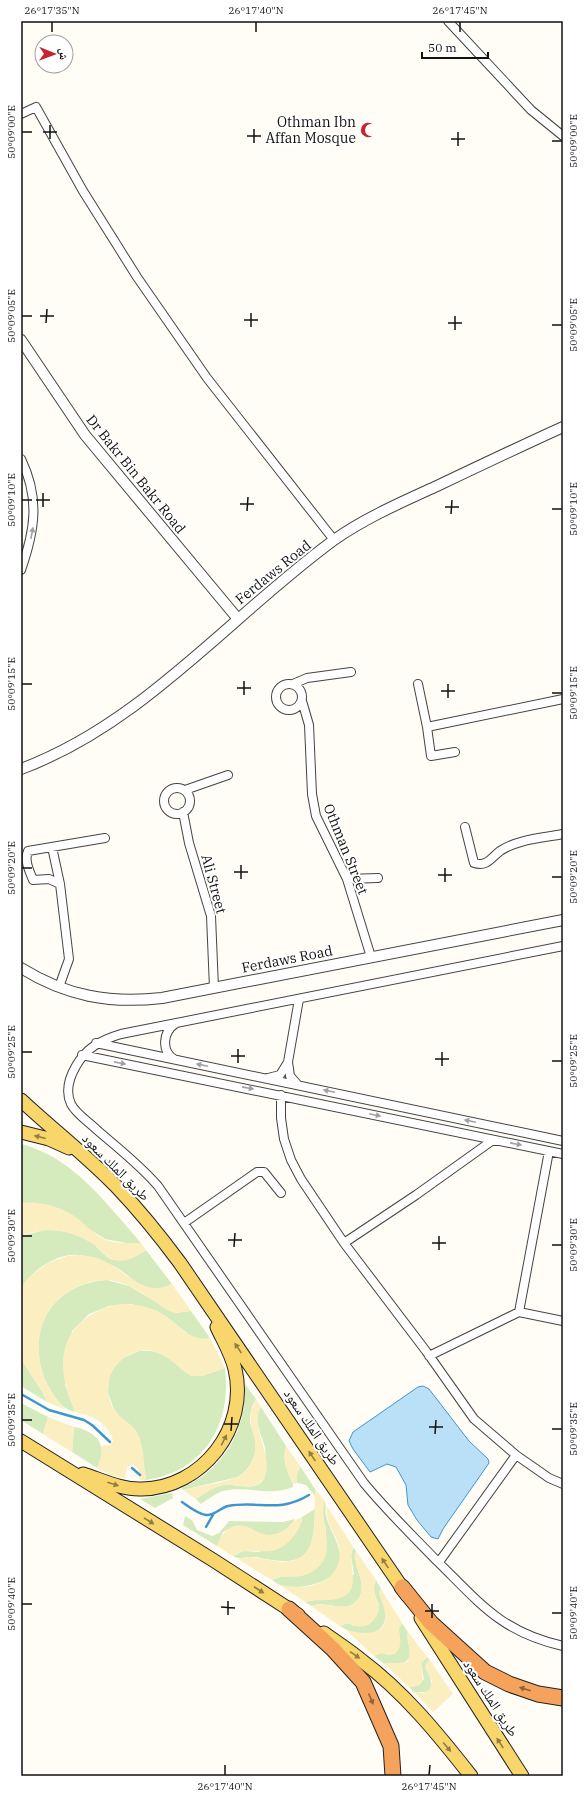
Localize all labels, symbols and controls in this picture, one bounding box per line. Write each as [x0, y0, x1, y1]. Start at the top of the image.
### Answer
text: 26°17'35"N [25, 4, 80, 17]
text: 26°17'40"N [229, 4, 284, 17]
text: 26°17'45"N [433, 4, 488, 17]
north arrow [34, 34, 74, 74]
scale bar [422, 34, 488, 60]
text: 50 m [428, 40, 457, 55]
text: ش [56, 48, 71, 60]
text: 50°09'00"E [5, 105, 18, 159]
place label: Othman Ibn Affan Mosque [266, 113, 356, 147]
text: 50°09'00"E [567, 114, 580, 168]
mosque icon: Othman Ibn Affan Mosque [359, 121, 377, 139]
text: 50°09'05"E [5, 289, 18, 343]
text: 50°09'05"E [567, 298, 580, 352]
street label: Dr Bakr Bin Bakr Road [82, 411, 190, 538]
text: 50°09'10"E [5, 473, 18, 527]
text: 50°09'10"E [567, 482, 580, 536]
one-way arrow [29, 526, 35, 539]
street label: Ferdaws Road [231, 536, 315, 608]
text: 50°09'15"E [5, 657, 18, 711]
text: 50°09'15"E [567, 666, 580, 720]
street label: Othman Street [320, 801, 372, 897]
text: 50°09'20"E [5, 841, 18, 895]
text: 50°09'20"E [567, 850, 580, 904]
street label: Ali Street [197, 852, 231, 916]
street label: Ferdaws Road [240, 941, 334, 977]
text: 50°09'25"E [5, 1025, 18, 1079]
text: 50°09'25"E [567, 1034, 580, 1088]
one-way arrow [114, 1060, 127, 1066]
one-way arrow [196, 1062, 208, 1068]
one-way arrow [242, 1086, 254, 1092]
one-way arrow [323, 1088, 335, 1094]
one-way arrow [369, 1112, 381, 1118]
one-way arrow [464, 1118, 476, 1124]
street label: طريق الملك سعود [78, 1129, 154, 1205]
one-way arrow [34, 1134, 46, 1140]
one-way arrow [510, 1142, 522, 1148]
text: 50°09'30"E [5, 1209, 18, 1263]
text: 50°09'30"E [567, 1218, 580, 1272]
one-way arrow [234, 1343, 242, 1354]
street label: طريق الملك سعود [279, 1385, 344, 1469]
text: 50°09'35"E [5, 1393, 18, 1447]
text: 50°09'35"E [567, 1402, 580, 1456]
one-way arrow [221, 1434, 227, 1446]
one-way arrow [308, 1450, 316, 1461]
one-way arrow [107, 1481, 119, 1487]
one-way arrow [144, 1517, 154, 1525]
one-way arrow [381, 1558, 389, 1568]
text: 50°09'40"E [5, 1577, 18, 1631]
one-way arrow [254, 1586, 264, 1594]
text: 50°09'40"E [567, 1586, 580, 1640]
one-way arrow [350, 1651, 361, 1659]
street label: طريق الملك سعود [459, 1656, 523, 1740]
one-way arrow [519, 1686, 531, 1692]
one-way arrow [368, 1694, 374, 1706]
one-way arrow [497, 1737, 504, 1749]
one-way arrow [443, 1741, 452, 1752]
text: 26°17'40"N [198, 1780, 253, 1793]
text: 26°17'45"N [402, 1780, 457, 1793]

